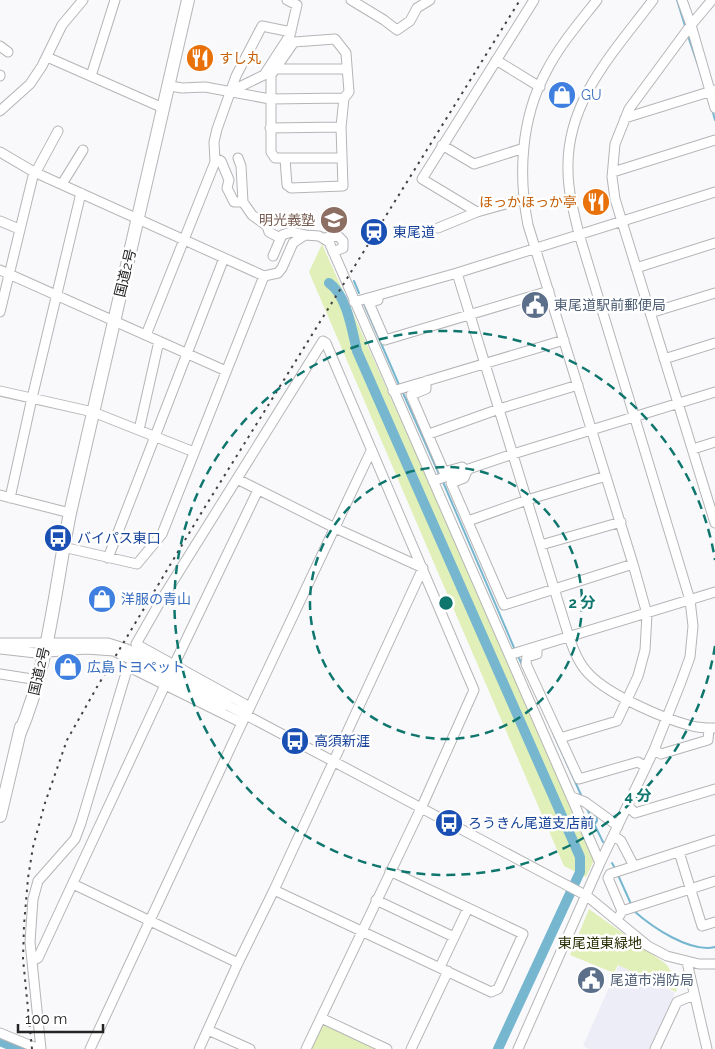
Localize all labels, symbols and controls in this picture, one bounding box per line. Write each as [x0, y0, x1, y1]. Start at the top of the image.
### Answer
restaurant icon: すし丸 [185, 43, 215, 73]
place label: すし丸 [219, 50, 261, 66]
shop icon: GU [547, 80, 577, 110]
place label: GU [581, 87, 602, 103]
restaurant icon: ほっかほっか亭 [581, 187, 611, 217]
place label: ほっかほっか亭 [479, 194, 577, 210]
school or university icon: 明光義塾 [319, 205, 349, 235]
place label: 明光義塾 [259, 212, 315, 228]
station icon: 東尾道 [359, 217, 389, 247]
place label: 東尾道 [393, 224, 435, 240]
street label: 国道2号 [111, 247, 139, 299]
public building icon: 東尾道駅前郵便局 [520, 290, 550, 320]
place label: 東尾道駅前郵便局 [554, 297, 666, 313]
bus stop icon: バイパス東口 [43, 523, 73, 553]
place label: バイパス東口 [77, 530, 161, 546]
shop icon: 洋服の青山 [87, 584, 117, 614]
place label: 洋服の青山 [121, 591, 191, 607]
centre of rings [437, 594, 455, 612]
text: 2 分 [568, 594, 596, 612]
street label: 国道2号 [26, 645, 52, 697]
shop icon: 広島トヨペット [53, 652, 83, 682]
place label: 広島トヨペット [87, 659, 185, 675]
bus stop icon: 高須新涯 [280, 726, 310, 756]
place label: 高須新涯 [314, 733, 370, 749]
text: 4 分 [624, 787, 652, 805]
bus stop icon: ろうきん尾道支店前 [434, 808, 464, 838]
place label: ろうきん尾道支店前 [468, 815, 594, 831]
park label: 東尾道東緑地 [558, 935, 642, 951]
public building icon: 尾道市消防局 [576, 965, 606, 995]
place label: 尾道市消防局 [610, 972, 694, 988]
scale bar [18, 1002, 102, 1034]
text: 100 m [25, 1010, 67, 1028]

